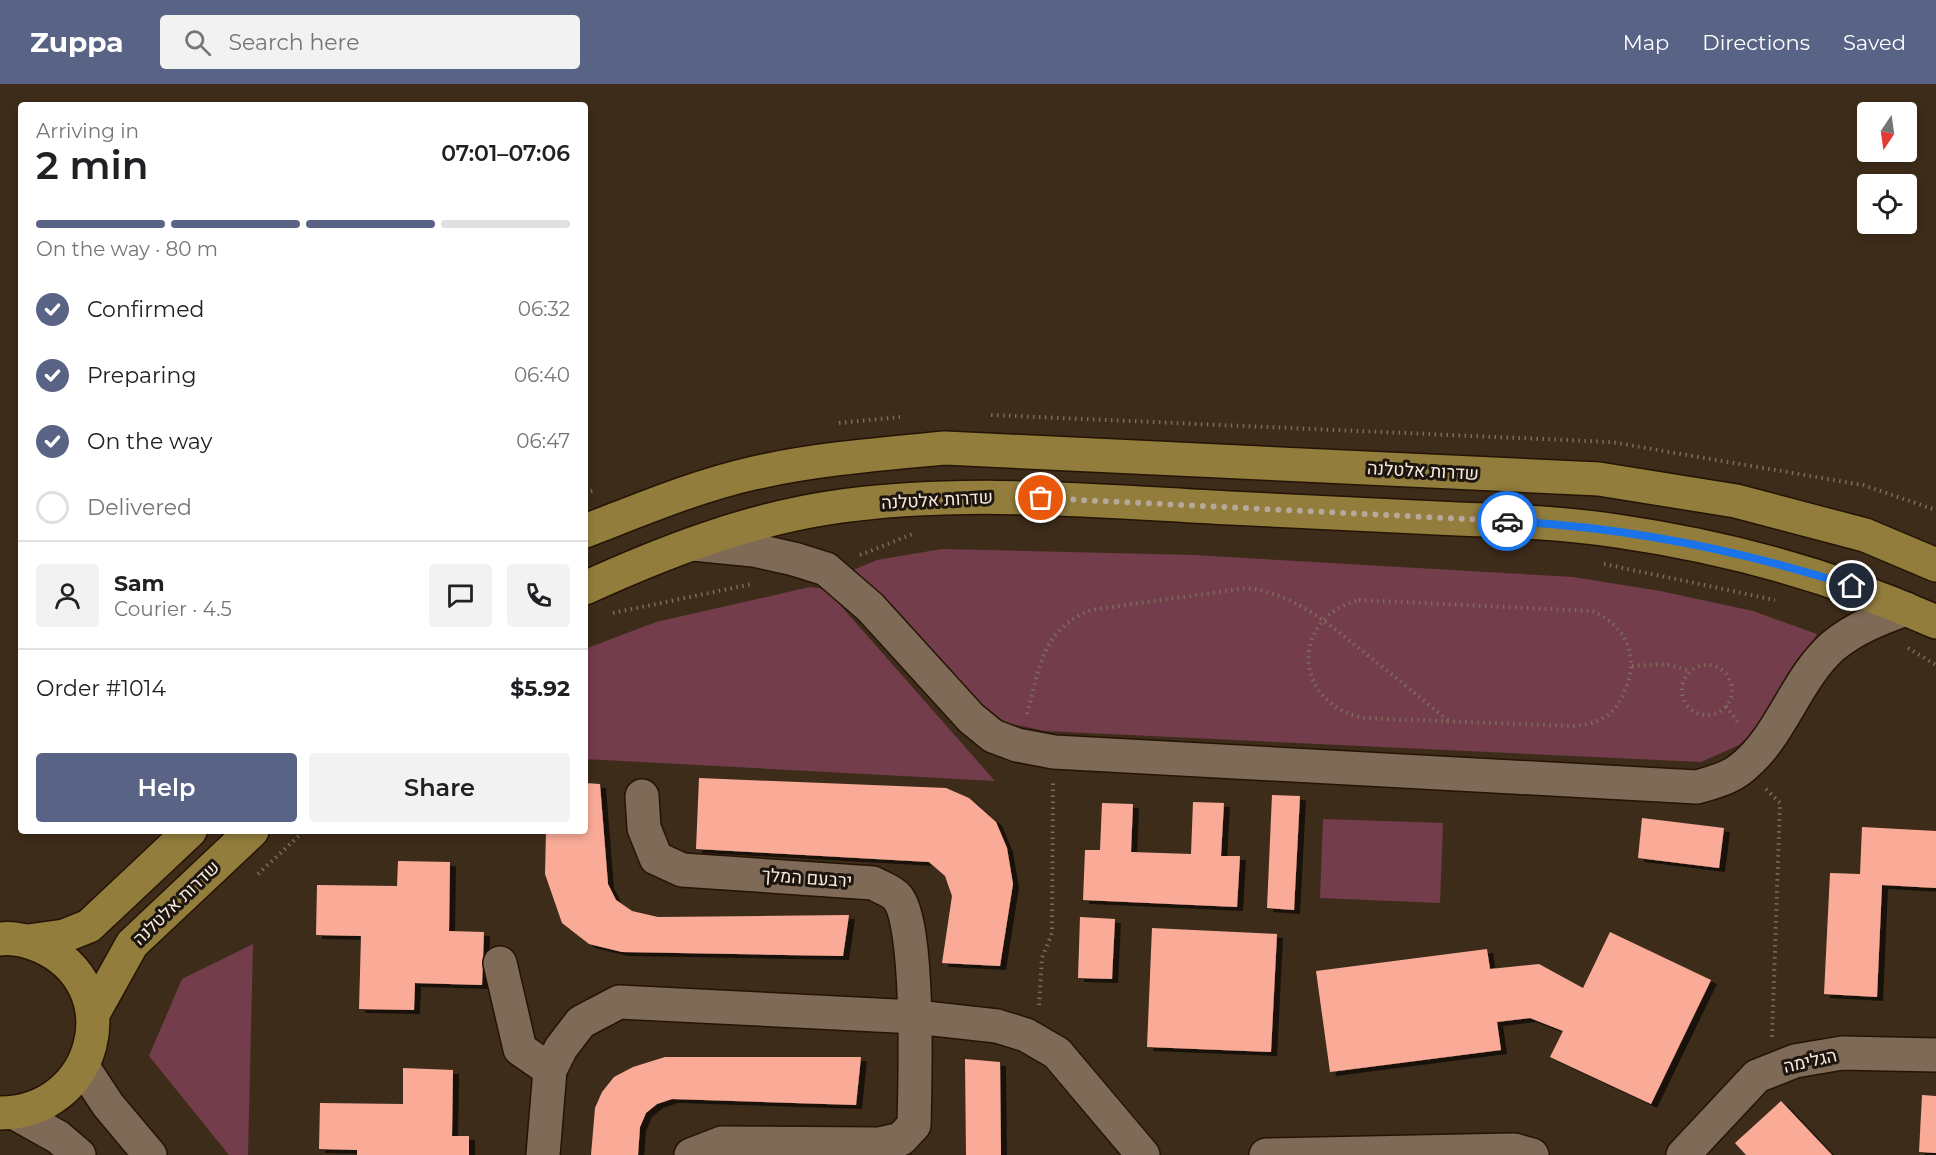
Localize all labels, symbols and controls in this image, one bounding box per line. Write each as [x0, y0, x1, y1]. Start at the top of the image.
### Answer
search box [160, 15, 580, 69]
text: Zuppa [30, 25, 124, 59]
icon: search [181, 26, 214, 59]
text: Search here [229, 29, 359, 56]
text: Map [1623, 30, 1669, 55]
text: Directions [1702, 30, 1810, 55]
text: Saved [1843, 30, 1906, 55]
north arrow [1857, 102, 1917, 162]
map controls [1857, 102, 1917, 234]
text: Arriving in [36, 119, 139, 143]
text: 07:01–07:06 [441, 140, 570, 167]
text: 2 min [36, 141, 149, 189]
button: locate [1857, 174, 1917, 234]
text: On the way · 80 m [36, 237, 218, 261]
icon: check [36, 293, 69, 326]
text: Confirmed [87, 296, 204, 323]
text: 06:32 [518, 297, 570, 321]
icon: check [36, 359, 69, 392]
text: Preparing [87, 362, 196, 389]
text: 06:40 [514, 363, 570, 387]
icon: check [36, 425, 69, 458]
text: On the way [87, 428, 212, 455]
text: 06:47 [516, 429, 570, 453]
street label: שדרות אלטלנה [1366, 457, 1480, 485]
pin [1015, 472, 1066, 523]
icon: bag [1024, 481, 1057, 514]
street label: שדרות אלטלנה [880, 486, 994, 514]
courier [1477, 491, 1537, 551]
text: Delivered [87, 494, 192, 521]
icon: car [1491, 505, 1524, 538]
pin [1826, 560, 1877, 611]
button: person [36, 564, 99, 627]
button: chat [429, 564, 492, 627]
button: phone [507, 564, 570, 627]
icon: home [1835, 569, 1868, 602]
text: Sam [114, 570, 165, 597]
text: Courier · 4.5 [114, 597, 232, 621]
text: Order #1014 [36, 675, 166, 702]
text: $5.92 [510, 675, 570, 702]
button: Help [36, 753, 297, 822]
button: Share [309, 753, 570, 822]
street label: שדרות אלטלנה [128, 856, 224, 950]
street label: ירבעם המלך [761, 864, 853, 892]
street label: הגלימה [1781, 1044, 1839, 1078]

